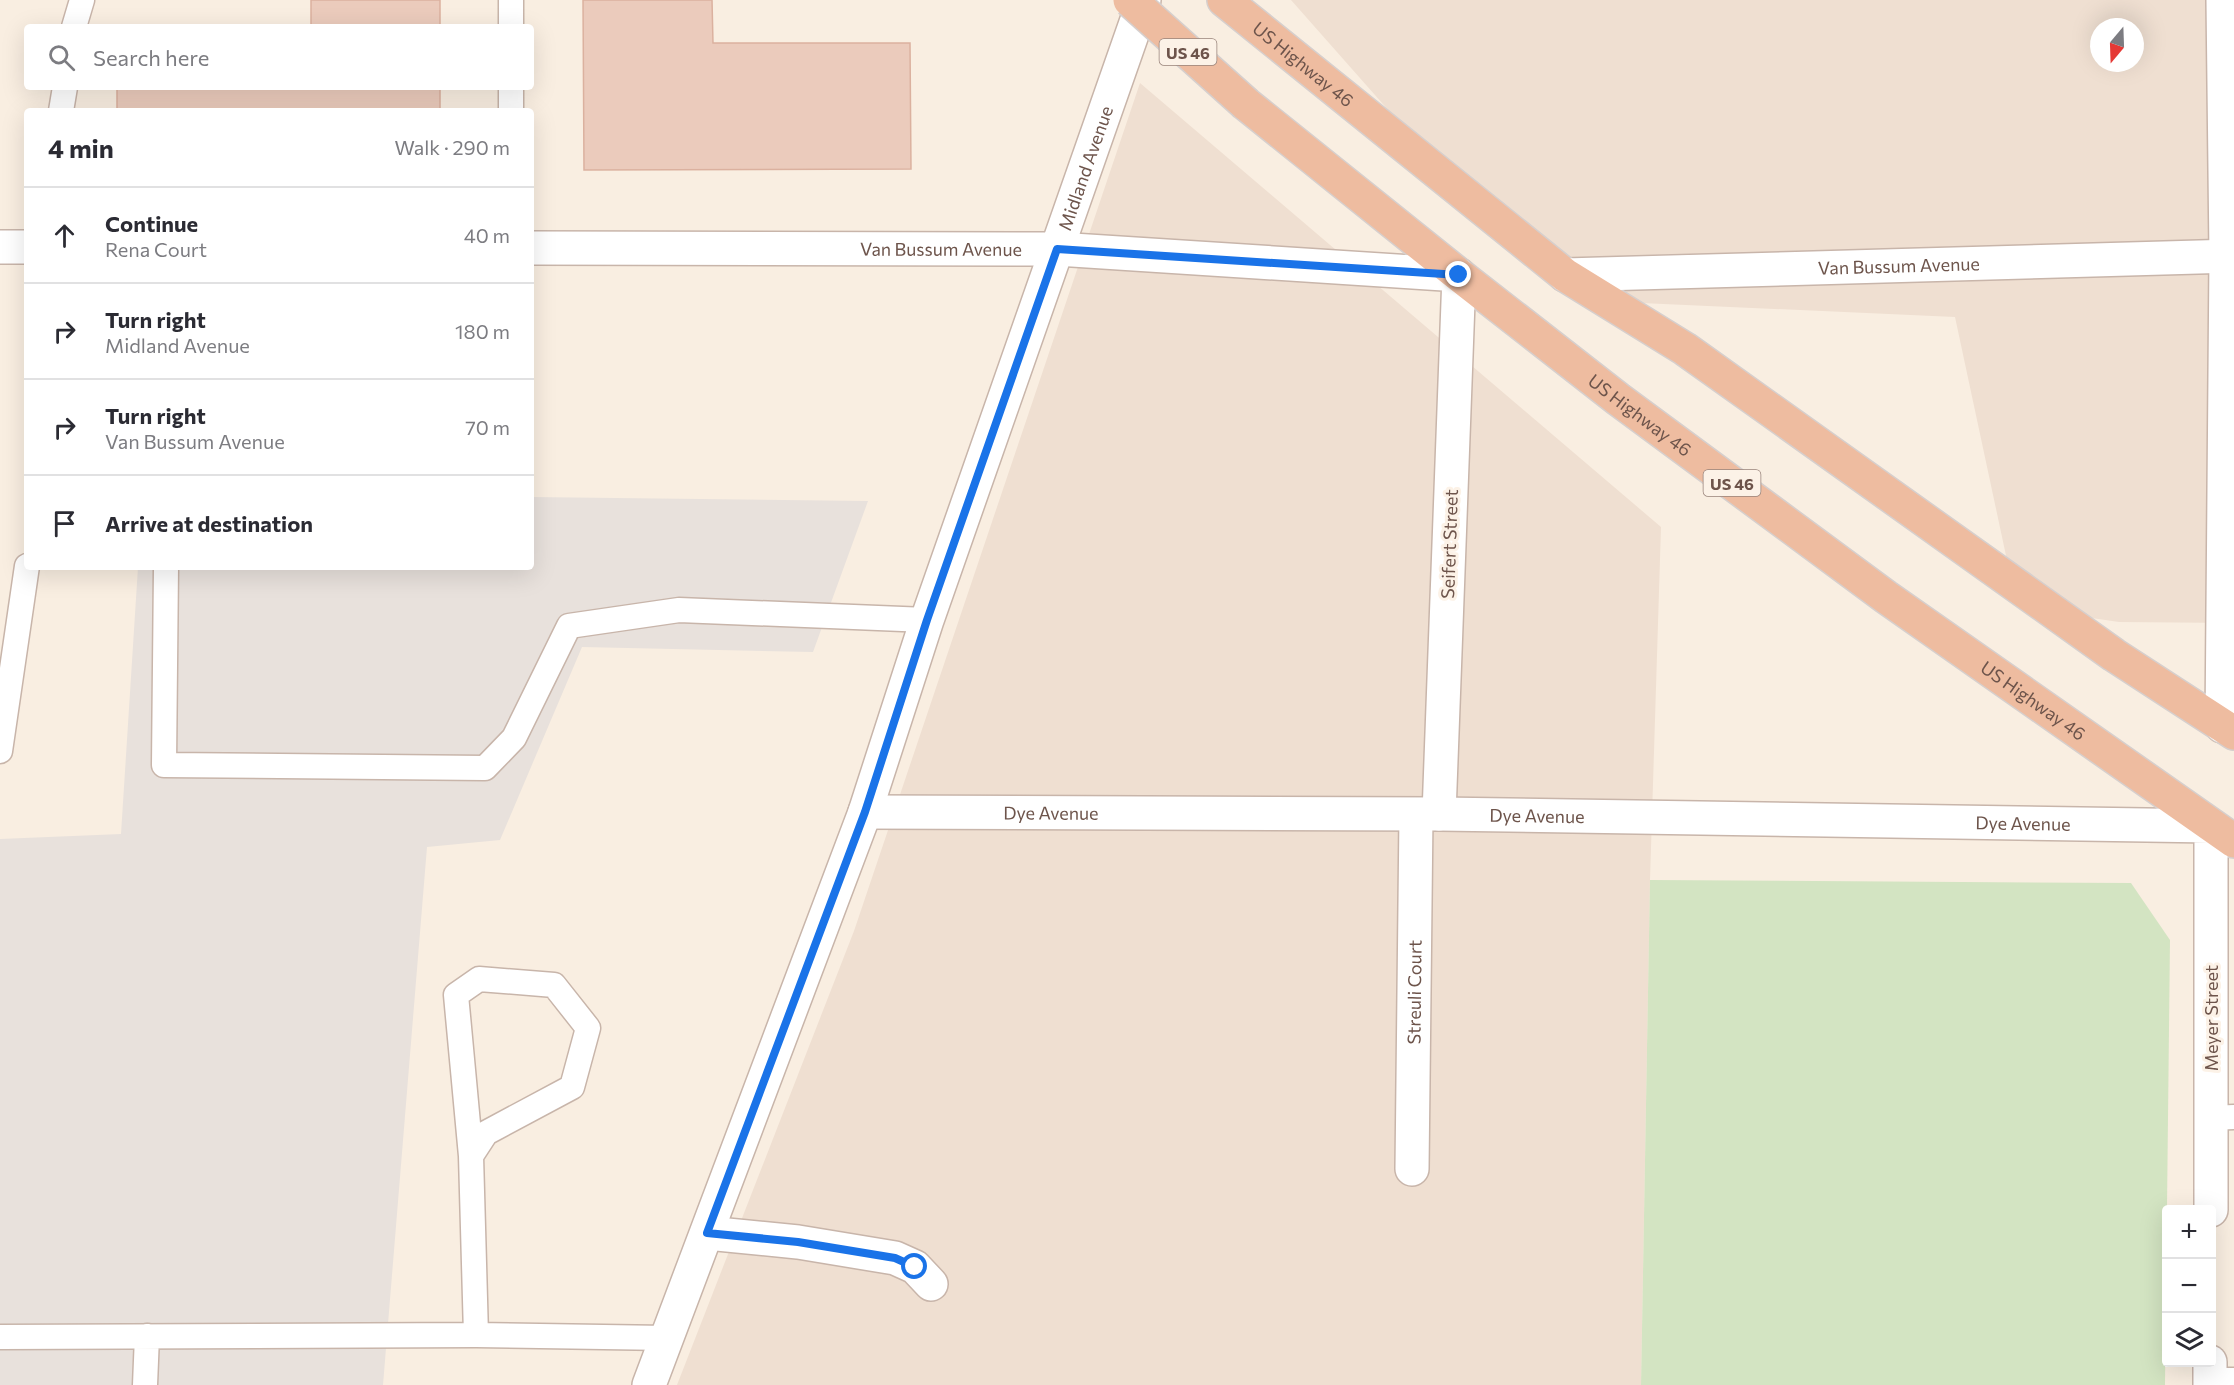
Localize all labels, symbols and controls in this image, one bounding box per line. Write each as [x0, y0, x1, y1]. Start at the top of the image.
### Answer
street label: US Highway 46 [1249, 17, 1358, 111]
north arrow [2090, 18, 2144, 72]
search box [24, 24, 534, 90]
road number: US 46 [1160, 39, 1216, 65]
icon: search [45, 41, 78, 74]
text: Search here [93, 44, 209, 71]
street label: Midland Avenue [1053, 103, 1117, 233]
text: 4 min [48, 132, 114, 163]
text: Walk · 290 m [394, 135, 510, 159]
text: Continue [105, 210, 198, 237]
icon: ahead [48, 219, 81, 252]
text: 40 m [464, 223, 510, 247]
text: Rena Court [105, 237, 207, 261]
street label: Van Bussum Avenue [860, 238, 1022, 260]
street label: Van Bussum Avenue [1818, 252, 1980, 279]
route end [1445, 261, 1471, 287]
text: Turn right [105, 306, 206, 333]
icon: right [48, 315, 81, 348]
text: 180 m [455, 319, 510, 343]
text: Midland Avenue [105, 333, 250, 357]
street label: US Highway 46 [1584, 369, 1696, 461]
text: Turn right [105, 402, 206, 429]
icon: right [48, 411, 81, 444]
text: 70 m [465, 415, 510, 439]
text: Van Bussum Avenue [105, 429, 285, 453]
road number: US 46 [1704, 470, 1760, 496]
street label: Seifert Street [1436, 489, 1462, 599]
icon: arrive [48, 507, 81, 540]
text: Arrive at destination [105, 510, 313, 537]
street label: US Highway 46 [1977, 656, 2090, 745]
street label: Dye Avenue [1003, 801, 1099, 824]
street label: Dye Avenue [1489, 804, 1585, 827]
street label: Dye Avenue [1975, 811, 2071, 835]
street label: Streuli Court [1402, 940, 1426, 1044]
street label: Meyer Street [2200, 965, 2222, 1071]
map controls [2162, 1205, 2216, 1367]
button: + [2162, 1205, 2216, 1259]
route start [901, 1253, 927, 1279]
button: − [2162, 1259, 2216, 1313]
button: layers [2162, 1313, 2216, 1367]

